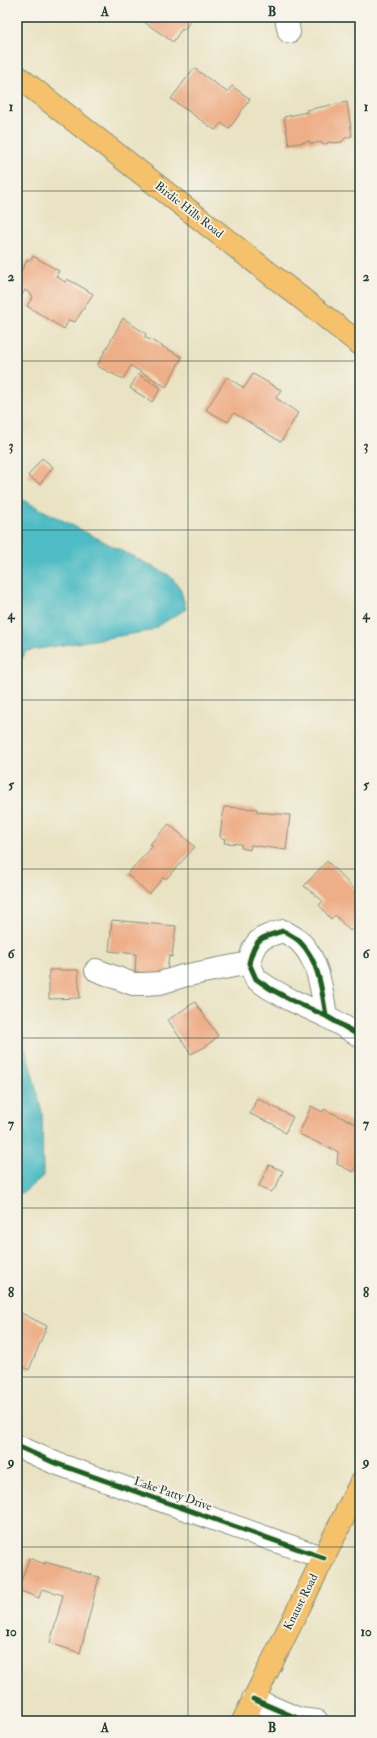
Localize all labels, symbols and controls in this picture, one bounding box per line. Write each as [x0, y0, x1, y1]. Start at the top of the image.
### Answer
text: A [100, 4, 110, 20]
text: B [268, 4, 276, 20]
text: 1 [9, 99, 14, 115]
text: 1 [364, 99, 369, 115]
street label: Birdie Hills Road [152, 179, 226, 241]
text: 2 [8, 269, 15, 285]
text: 2 [363, 269, 370, 285]
text: 3 [9, 438, 14, 454]
text: 3 [364, 438, 369, 454]
text: 4 [6, 607, 15, 623]
text: 4 [361, 607, 370, 623]
text: 5 [8, 777, 14, 793]
text: 5 [363, 777, 369, 793]
text: 6 [8, 946, 16, 962]
text: 6 [363, 946, 371, 962]
text: 7 [8, 1116, 15, 1132]
text: 7 [363, 1116, 370, 1132]
text: 8 [8, 1285, 14, 1301]
text: 8 [363, 1285, 369, 1301]
text: 9 [6, 1454, 15, 1470]
text: 9 [361, 1454, 370, 1470]
street label: Lake Patty Drive [132, 1474, 214, 1514]
street label: Knaust Road [280, 1571, 322, 1633]
text: 10 [5, 1624, 17, 1640]
text: 10 [360, 1624, 372, 1640]
text: A [100, 1720, 110, 1736]
text: B [268, 1720, 276, 1736]

